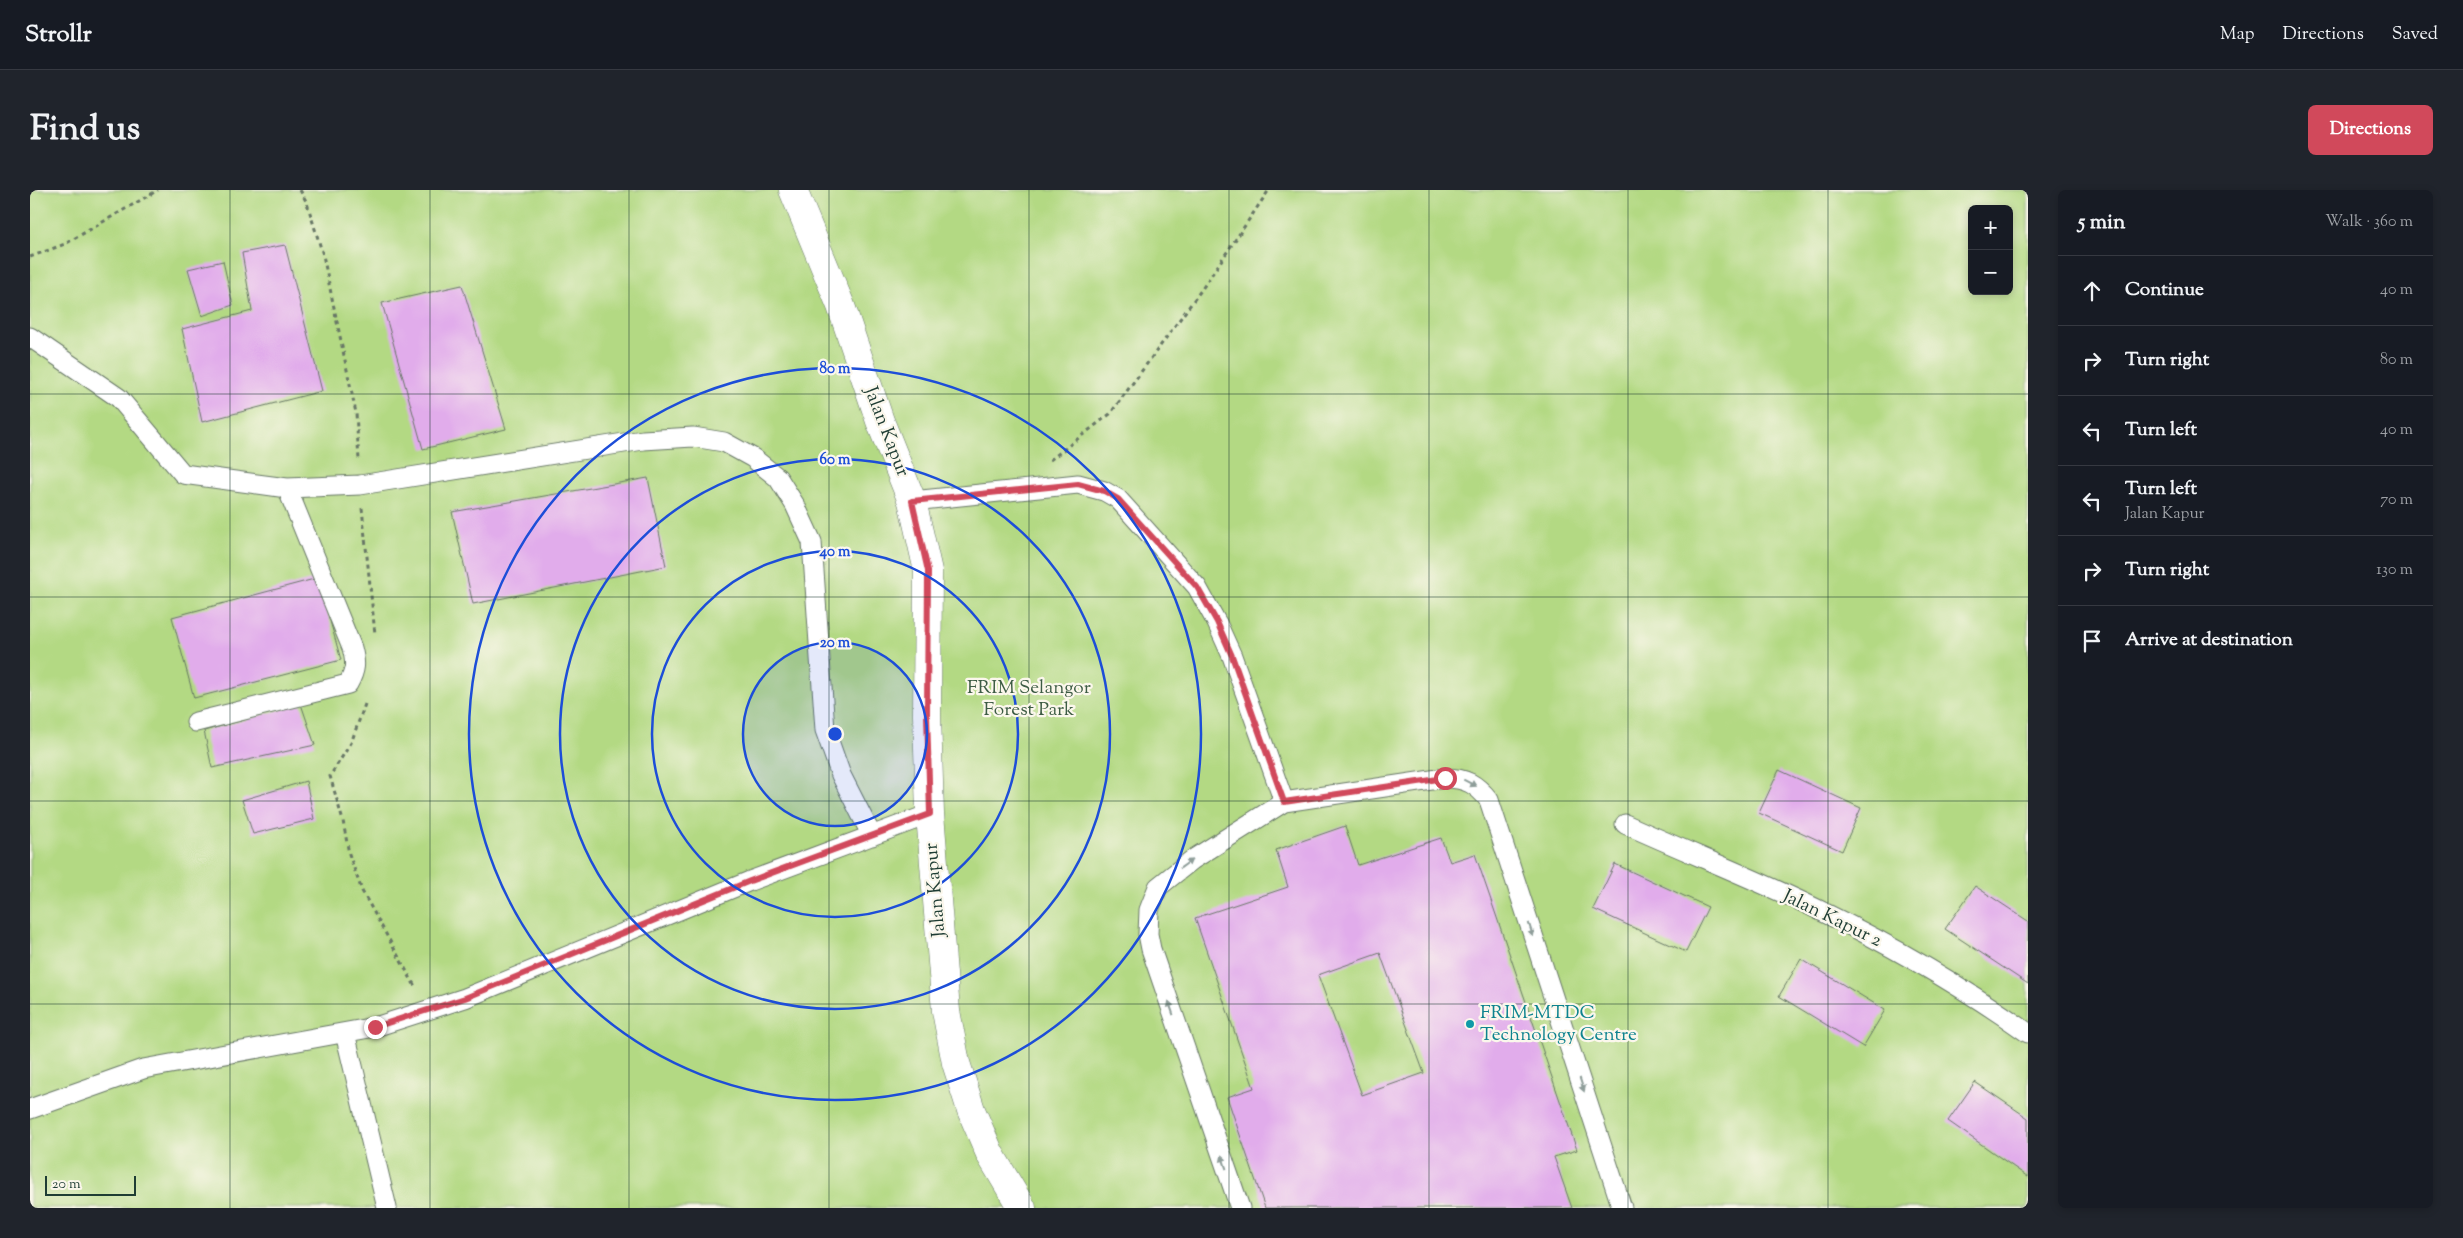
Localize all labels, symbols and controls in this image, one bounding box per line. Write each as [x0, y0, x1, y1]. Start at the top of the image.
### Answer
text: Strollr [25, 18, 92, 52]
text: Map [2220, 22, 2255, 48]
text: Directions [2283, 22, 2364, 48]
text: Saved [2392, 22, 2438, 48]
text: Find us [30, 105, 140, 156]
button: Directions [2308, 105, 2433, 155]
map controls [1968, 205, 2013, 295]
button: + [1968, 205, 2013, 250]
text: 5 min [2078, 208, 2125, 238]
text: Walk · 360 m [2325, 211, 2413, 234]
button: − [1968, 250, 2013, 295]
icon: ahead [2078, 277, 2106, 305]
text: Continue [2125, 277, 2204, 304]
text: 40 m [2380, 279, 2413, 302]
icon: right [2078, 347, 2106, 375]
text: Turn right [2125, 347, 2209, 374]
text: 80 m [2380, 349, 2413, 372]
text: 80 m [819, 359, 851, 380]
street label: Jalan Kapur [856, 382, 916, 481]
icon: left [2078, 417, 2106, 445]
text: Turn left [2125, 417, 2197, 444]
text: 40 m [2380, 419, 2413, 442]
text: 60 m [820, 450, 851, 471]
text: Turn left [2125, 476, 2197, 503]
icon: left [2078, 487, 2106, 515]
text: 70 m [2380, 489, 2413, 512]
text: Jalan Kapur [2125, 503, 2205, 526]
text: 40 m [819, 542, 851, 563]
icon: right [2078, 557, 2106, 585]
text: Turn right [2125, 557, 2209, 584]
text: 130 m [2376, 559, 2413, 582]
icon: arrive [2078, 627, 2106, 655]
text: Arrive at destination [2125, 627, 2293, 654]
text: 20 m [820, 633, 851, 654]
park label: FRIM Selangor Forest Park [967, 675, 1091, 724]
centre of rings [826, 725, 844, 743]
route start [1434, 767, 1457, 790]
one-way arrow [1463, 779, 1477, 787]
street label: Jalan Kapur [918, 842, 954, 939]
one-way arrow [1179, 859, 1193, 869]
street label: Jalan Kapur 2 [1777, 883, 1886, 955]
one-way arrow [1528, 923, 1536, 938]
one-way arrow [1167, 1000, 1175, 1015]
place label: FRIM-MTDC Technology Centre [1480, 1000, 1637, 1049]
route end [364, 1016, 387, 1039]
marker: FRIM-MTDC Technology Centre [1464, 1018, 1476, 1030]
one-way arrow [1579, 1077, 1586, 1092]
one-way arrow [1220, 1154, 1228, 1169]
scale bar [45, 1173, 136, 1196]
text: 20 m [52, 1175, 81, 1195]

